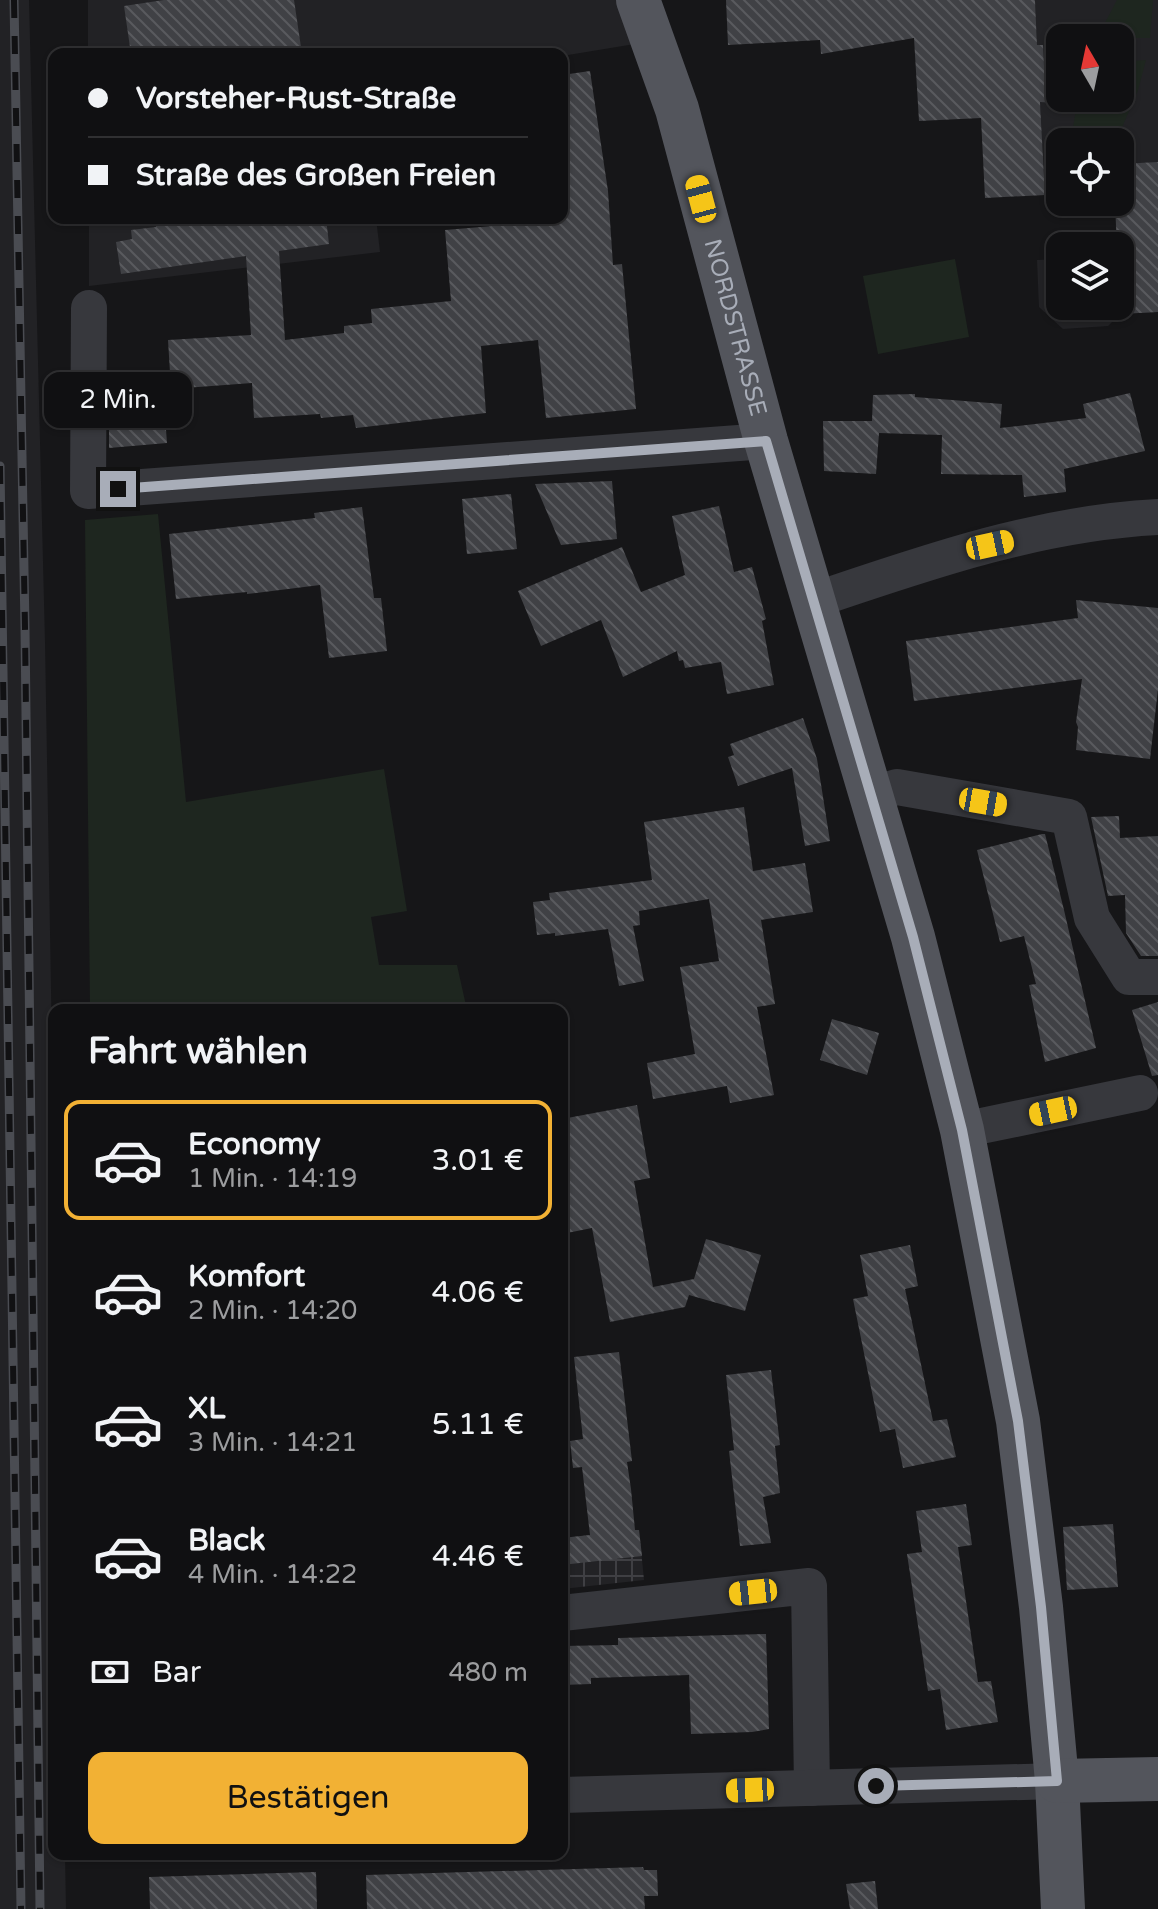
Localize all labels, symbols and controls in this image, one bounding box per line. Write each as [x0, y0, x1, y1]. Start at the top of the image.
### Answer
north arrow [1046, 24, 1134, 112]
map controls [1046, 24, 1134, 320]
text: Vorsteher-Rust-Straße [136, 80, 456, 117]
button: locate [1046, 128, 1134, 216]
text: Straße des Großen Freien [136, 157, 496, 194]
car [683, 173, 719, 225]
button: layers [1046, 232, 1134, 320]
street label: NORDSTRASSE [697, 236, 773, 419]
callout: 2 Min. [44, 373, 192, 429]
text: 2 Min. [79, 384, 157, 415]
route end [100, 471, 136, 507]
car [964, 528, 1016, 562]
car [957, 786, 1009, 818]
text: Fahrt wählen [88, 1030, 308, 1073]
car [1027, 1094, 1079, 1128]
icon: car [92, 1124, 164, 1196]
text: Economy [188, 1126, 321, 1163]
text: 3.01 € [431, 1142, 524, 1179]
text: 1 Min. · 14:19 [188, 1163, 357, 1194]
icon: car [92, 1256, 164, 1328]
text: Komfort [188, 1258, 305, 1295]
text: 4.06 € [431, 1274, 524, 1311]
text: 2 Min. · 14:20 [188, 1295, 357, 1326]
icon: car [92, 1388, 164, 1460]
text: XL [188, 1390, 225, 1427]
text: 5.11 € [432, 1406, 524, 1443]
text: 3 Min. · 14:21 [188, 1427, 357, 1458]
icon: car [92, 1520, 164, 1592]
text: Black [188, 1522, 265, 1559]
text: 4.46 € [432, 1538, 524, 1575]
text: 4 Min. · 14:22 [188, 1559, 357, 1590]
car [728, 1578, 778, 1606]
icon: cash [88, 1650, 132, 1694]
text: Bar [152, 1654, 201, 1691]
text: 480 m [448, 1657, 528, 1688]
button: Bestätigen [88, 1752, 528, 1844]
route start [858, 1768, 894, 1804]
car [726, 1777, 774, 1803]

